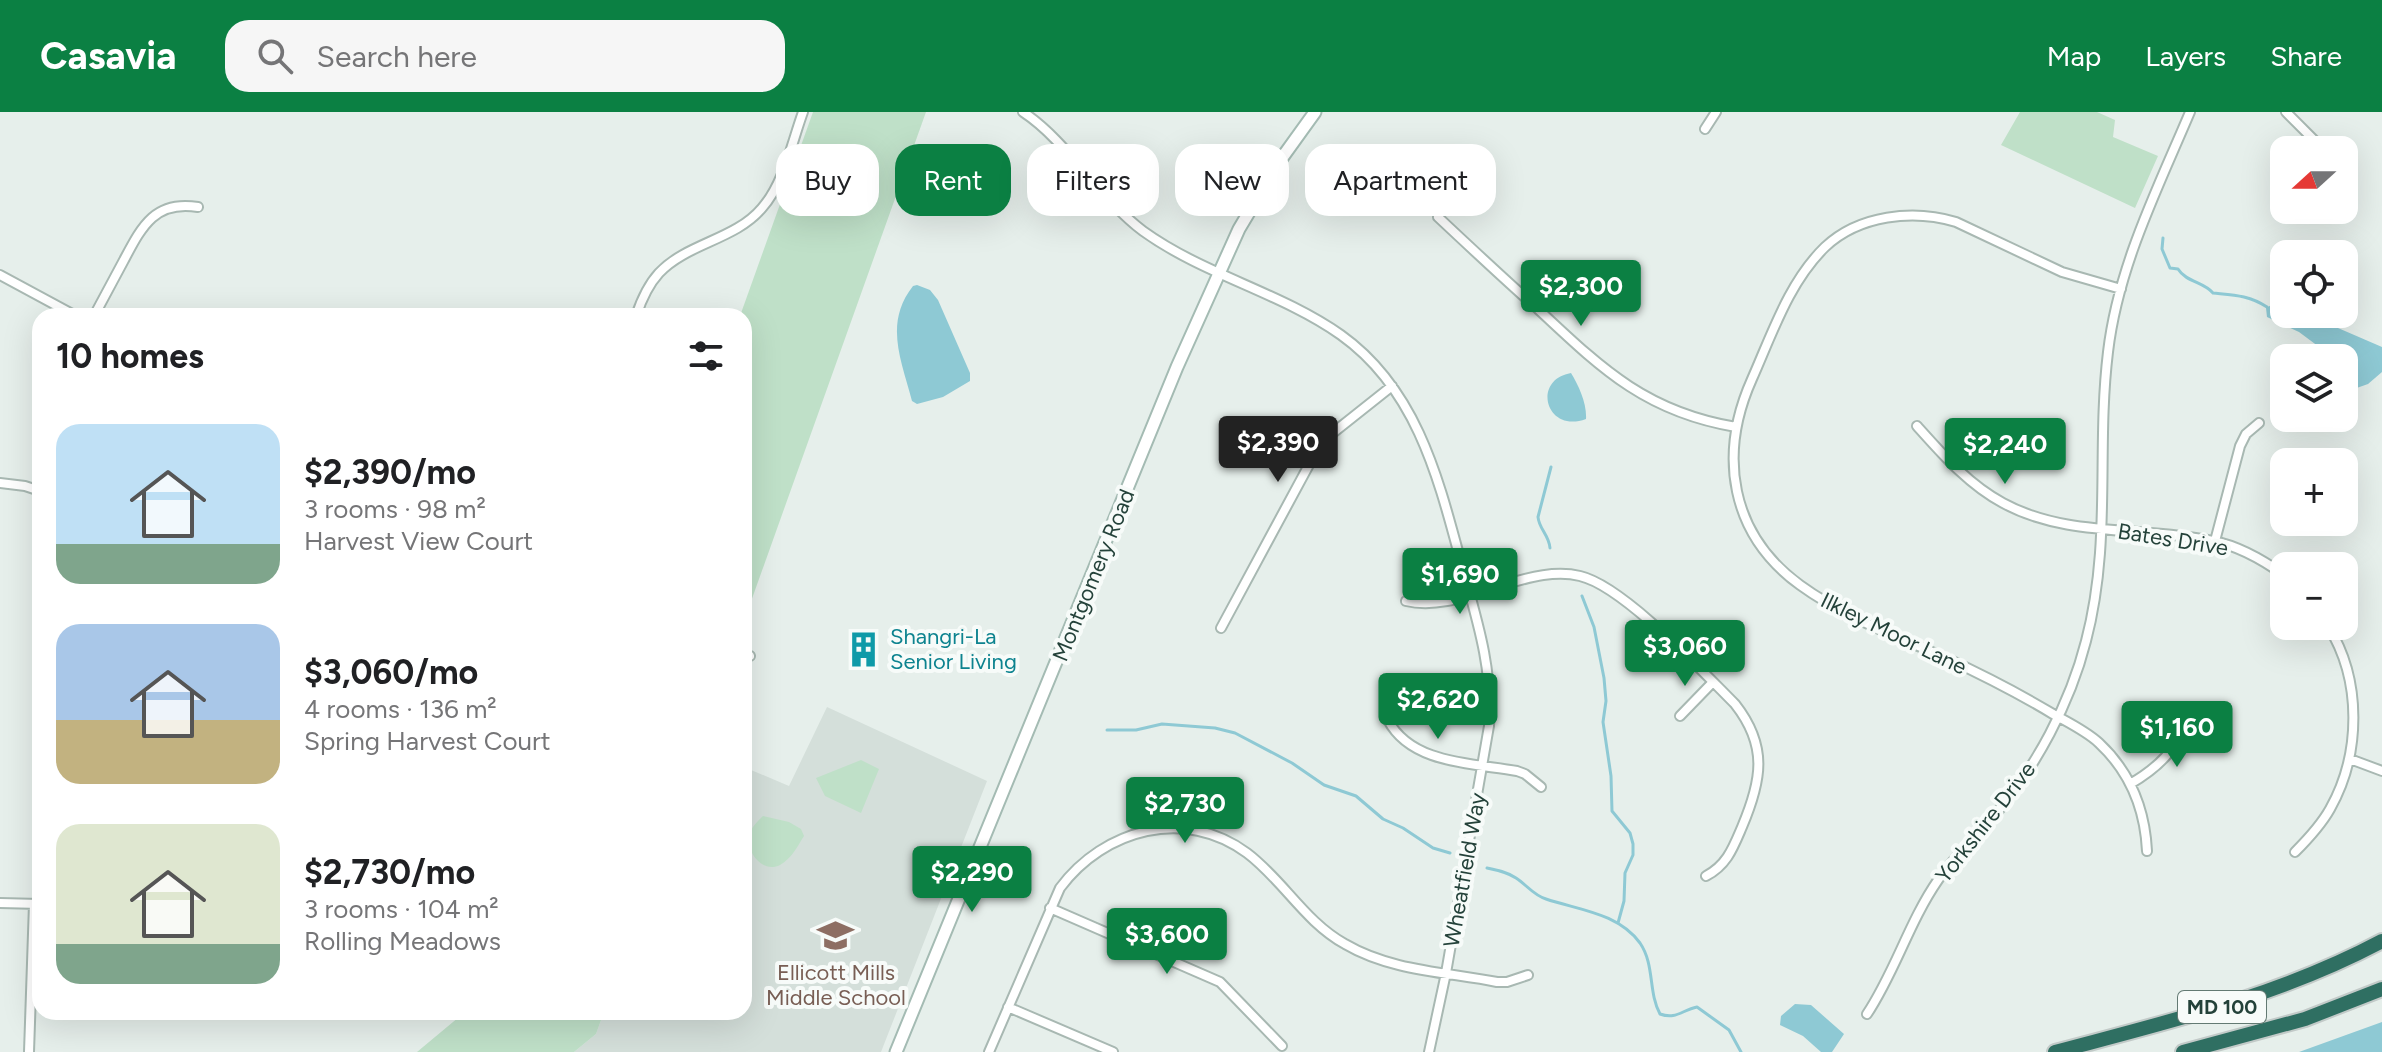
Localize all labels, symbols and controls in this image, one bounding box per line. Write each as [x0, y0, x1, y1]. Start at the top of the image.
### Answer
search box [225, 20, 785, 92]
text: Casavia [40, 33, 177, 79]
icon: search [253, 34, 297, 78]
text: Search here [317, 38, 477, 75]
text: Map [2047, 39, 2101, 73]
text: Layers [2145, 39, 2226, 73]
text: Share [2270, 39, 2342, 73]
north arrow [2270, 136, 2358, 224]
map controls [2270, 136, 2358, 640]
chip: Buy [776, 144, 879, 216]
chip: Rent [895, 144, 1011, 216]
chip: Filters [1027, 144, 1159, 216]
chip: New [1175, 144, 1289, 216]
chip: Apartment [1305, 144, 1496, 216]
button: locate [2270, 240, 2358, 328]
pin: $2,300 [1516, 260, 1646, 328]
text: $2,300 [1539, 270, 1623, 302]
icon: filters [684, 334, 728, 378]
text: 10 homes [56, 336, 204, 377]
button: layers [2270, 344, 2358, 432]
pin: $2,390 [1213, 416, 1343, 484]
pin: $2,240 [1940, 418, 2070, 486]
text: $2,390 [1237, 426, 1319, 458]
text: $2,240 [1963, 428, 2047, 460]
button: + [2270, 448, 2358, 536]
text: $2,390/mo [304, 452, 476, 493]
icon: home [120, 456, 216, 552]
street label: Montgomery Road [1047, 485, 1140, 665]
text: 3 rooms · 98 m² [304, 493, 486, 525]
street label: Bates Drive [2116, 517, 2230, 562]
text: Harvest View Court [304, 525, 533, 557]
pin: $1,690 [1395, 548, 1525, 616]
button: − [2270, 552, 2358, 640]
text: $1,690 [1420, 558, 1500, 590]
street label: Ilkley Moor Lane [1816, 586, 1971, 680]
pin: $3,060 [1620, 620, 1750, 688]
place label: Shangri-La Senior Living [890, 623, 1017, 675]
building icon: Shangri-La Senior Living [845, 630, 883, 668]
text: $3,060 [1643, 630, 1727, 662]
text: $3,060/mo [304, 652, 478, 693]
icon: home [120, 656, 216, 752]
pin: $2,620 [1373, 673, 1503, 741]
text: $2,620 [1396, 683, 1480, 715]
text: 4 rooms · 136 m² [304, 693, 497, 725]
pin: $1,160 [2112, 701, 2242, 769]
text: $1,160 [2140, 711, 2214, 743]
text: Spring Harvest Court [304, 725, 551, 757]
street label: Yorkshire Drive [1930, 756, 2041, 888]
pin: $2,730 [1120, 777, 1250, 845]
text: $2,730 [1144, 787, 1226, 819]
street label: Wheatfield Way [1438, 790, 1491, 949]
pin: $2,290 [907, 846, 1037, 914]
text: $2,730/mo [304, 852, 475, 893]
icon: home [120, 856, 216, 952]
text: $2,290 [930, 856, 1014, 888]
text: 3 rooms · 104 m² [304, 893, 499, 925]
pin: $3,600 [1102, 908, 1232, 976]
school or university icon: Ellicott Mills Middle School [817, 917, 855, 955]
text: $3,600 [1125, 918, 1209, 950]
text: Rolling Meadows [304, 925, 501, 957]
place label: Ellicott Mills Middle School [766, 959, 906, 1011]
road number: MD 100 [2178, 991, 2266, 1023]

